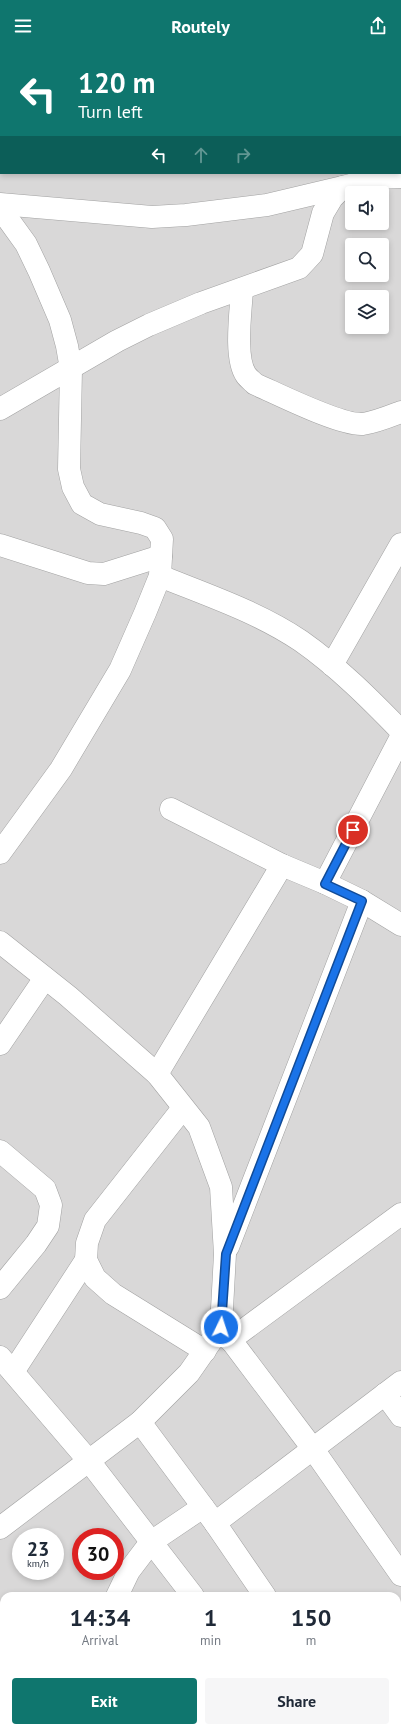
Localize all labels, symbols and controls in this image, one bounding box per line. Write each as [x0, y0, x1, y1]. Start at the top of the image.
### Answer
icon: menu [12, 15, 34, 37]
text: Routely [171, 15, 230, 38]
icon: share [367, 15, 389, 37]
text: 120 m [78, 64, 155, 101]
icon: left [12, 68, 64, 120]
text: Turn left [78, 100, 143, 123]
icon: left [148, 144, 170, 166]
icon: ahead [190, 144, 212, 166]
icon: right [232, 144, 254, 166]
map controls [345, 186, 389, 334]
button: sound [345, 186, 389, 230]
button: search [345, 238, 389, 282]
button: layers [345, 290, 389, 334]
pin [336, 813, 370, 847]
icon: arrive [342, 819, 364, 841]
position arrow [200, 1306, 242, 1348]
speed limit sign: 30 [72, 1528, 124, 1580]
text: 23 [27, 1536, 49, 1562]
text: km/h [27, 1557, 49, 1570]
text: 14:34 [70, 1602, 130, 1633]
text: 1 [204, 1602, 217, 1633]
text: 150 [291, 1602, 331, 1633]
text: Arrival [82, 1632, 118, 1649]
text: min [200, 1632, 221, 1649]
text: m [306, 1632, 316, 1649]
button: Exit [12, 1678, 197, 1724]
button: Share [205, 1678, 389, 1724]

